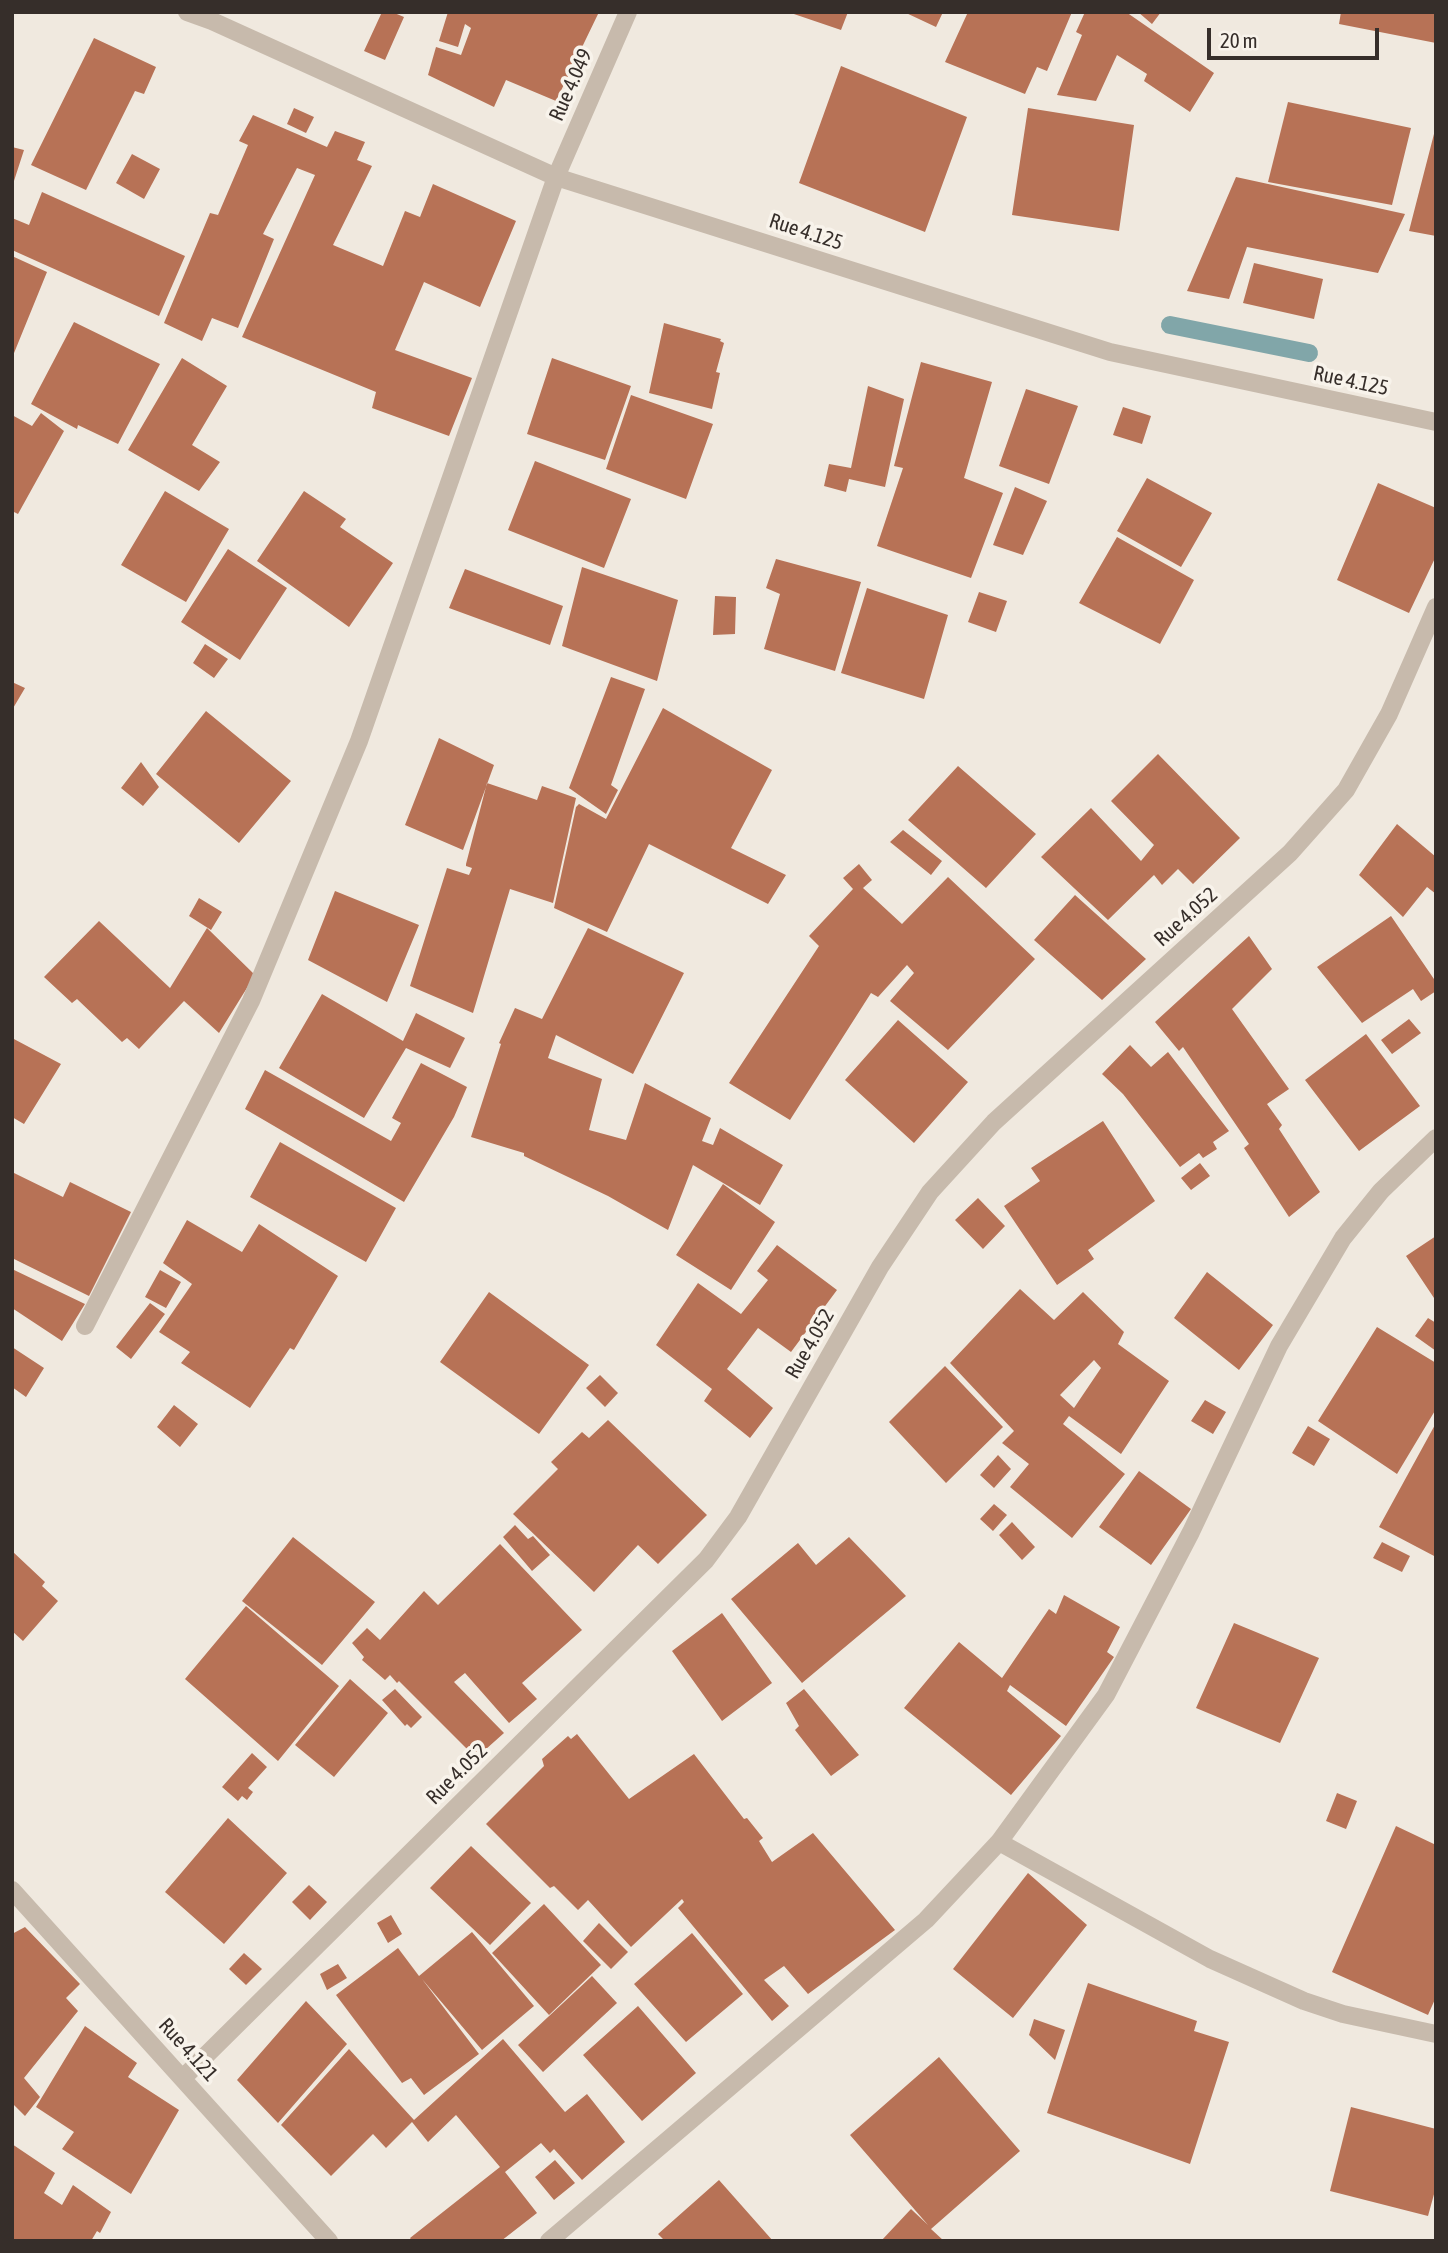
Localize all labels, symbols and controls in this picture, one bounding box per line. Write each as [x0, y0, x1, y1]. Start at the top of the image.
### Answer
scale bar [1210, 14, 1382, 58]
text: 20 m [1220, 28, 1258, 52]
street label: Rue 4.049 [544, 45, 598, 125]
street label: Rue 4.125 [766, 208, 846, 256]
street label: Rue 4.125 [1311, 361, 1391, 401]
street label: Rue 4.052 [1149, 882, 1223, 952]
street label: Rue 4.052 [780, 1305, 840, 1383]
street label: Rue 4.052 [421, 1738, 493, 1810]
street label: Rue 4.121 [153, 2013, 223, 2087]

